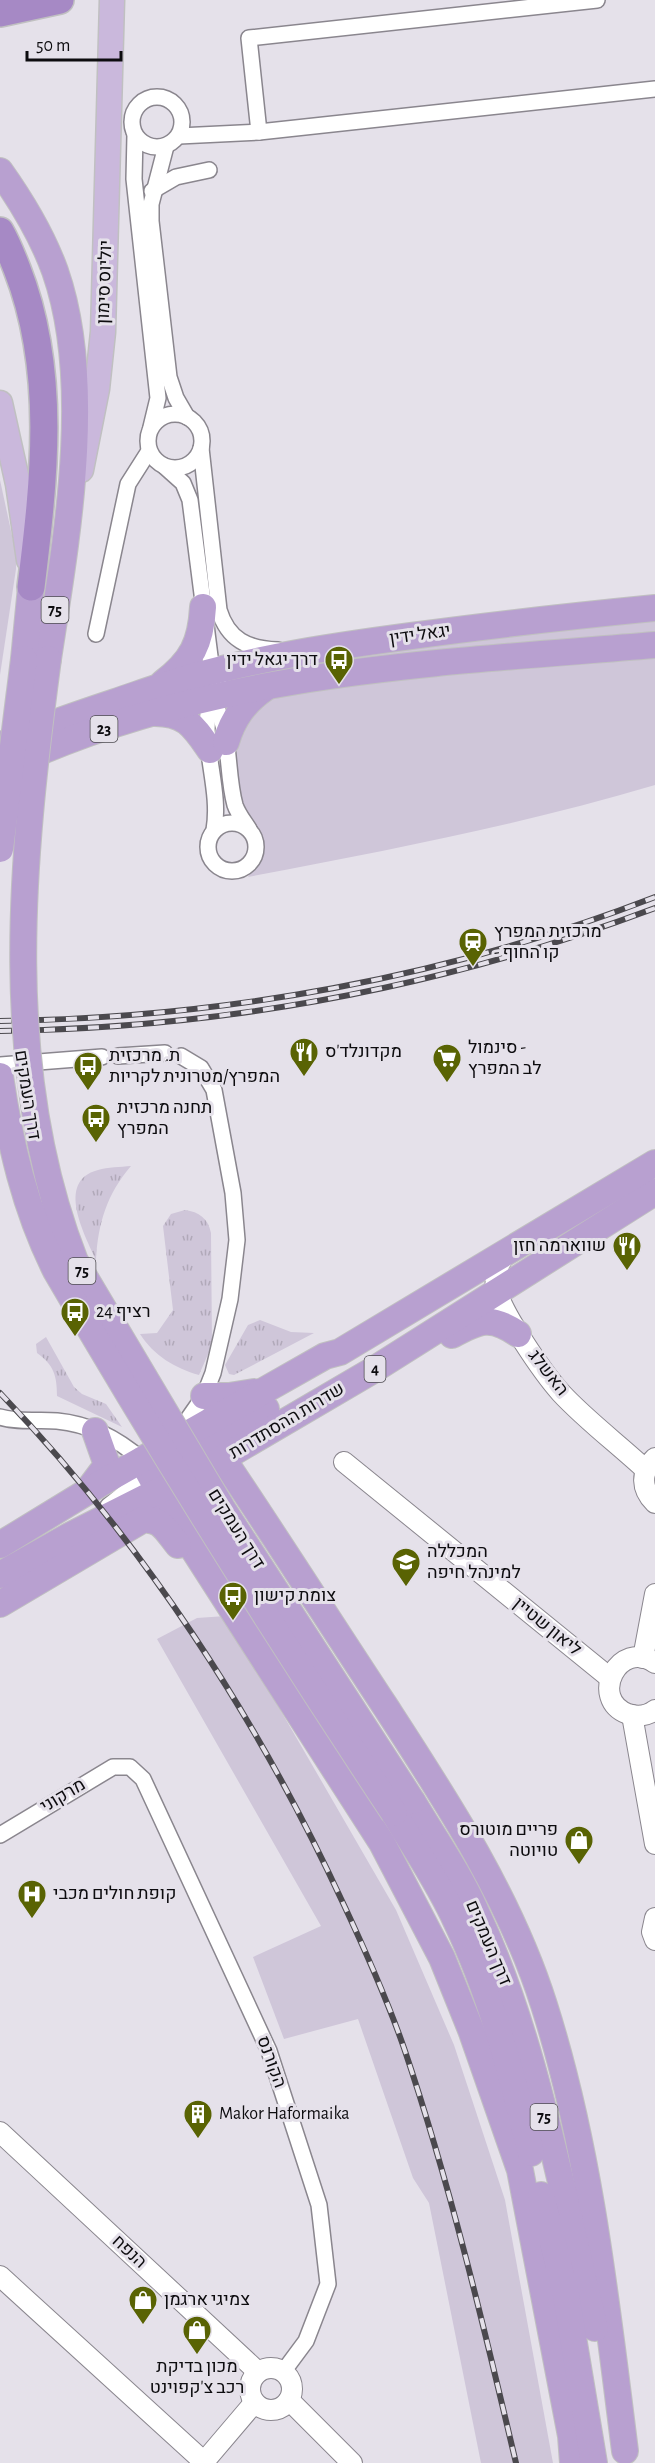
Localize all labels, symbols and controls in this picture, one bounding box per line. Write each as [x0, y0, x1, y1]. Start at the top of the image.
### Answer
scale bar [27, 24, 122, 62]
text: 50 m [36, 37, 70, 55]
street label: יוליוס סימון [95, 240, 115, 324]
road number: 75 [42, 597, 68, 623]
street label: יגאל ידין [388, 622, 452, 648]
bus stop icon: דרך יגאל ידין [323, 644, 355, 686]
place label: דרך יגאל ידין [226, 651, 318, 669]
road number: 23 [90, 716, 118, 742]
place label: מרכזית המפרץ - קו החוף [494, 923, 602, 962]
station icon: מרכזית המפרץ - קו החוף [457, 926, 489, 968]
restaurant icon: מקדונלד'ס [288, 1036, 320, 1078]
place label: סינמול - לב המפרץ [468, 1039, 541, 1078]
supermarket icon: סינמול - לב המפרץ [431, 1042, 463, 1084]
place label: מקדונלד'ס [325, 1043, 402, 1061]
place label: ת. מרכזית המפרץ/מטרונית לקריות [109, 1047, 280, 1086]
street label: דרך העמקים [11, 1049, 43, 1141]
bus stop icon: ת. מרכזית המפרץ/מטרונית לקריות [72, 1050, 104, 1092]
place label: תחנה מרכזית המפרץ [117, 1099, 212, 1138]
bus stop icon: תחנה מרכזית המפרץ [80, 1102, 112, 1144]
restaurant icon: שווארמה חזן [611, 1230, 643, 1272]
place label: שווארמה חזן [513, 1237, 606, 1255]
road number: 75 [68, 1258, 96, 1284]
bus stop icon: רציף 24 [59, 1296, 91, 1338]
place label: רציף 24 [96, 1303, 151, 1321]
street label: האשלג [525, 1347, 571, 1399]
road number: 4 [364, 1356, 386, 1382]
street label: שדרות ההסתדרות [226, 1380, 348, 1462]
street label: דרך העמקים [204, 1486, 268, 1572]
place label: המכללה למינהל חיפה [427, 1543, 521, 1582]
school or university icon: המכללה למינהל חיפה [390, 1546, 422, 1588]
bus stop icon: צומת קישון [217, 1580, 249, 1622]
place label: צומת קישון [254, 1587, 336, 1605]
street label: ליאון שטיין [510, 1594, 584, 1660]
street label: מרקוני [37, 1776, 89, 1816]
place label: פריים מוטורס טויוטה [459, 1821, 558, 1860]
shop icon: פריים מוטורס טויוטה [563, 1824, 595, 1866]
hospital icon: קופת חולים מכבי [16, 1878, 48, 1920]
place label: קופת חולים מכבי [53, 1885, 176, 1903]
street label: דרך העמקים [462, 1898, 514, 1988]
street label: הקורנס [253, 2034, 289, 2090]
building icon: Makor Haformaika [182, 2098, 214, 2140]
road number: 75 [530, 2104, 558, 2130]
place label: Makor Haformaika [219, 2105, 350, 2123]
street label: הנפח [108, 2232, 150, 2272]
shop icon: צמיגי ארגמן [127, 2284, 159, 2326]
place label: צמיגי ארגמן [164, 2291, 250, 2309]
shop icon: מכון בדיקת רכב צ'קפוינט [181, 2314, 213, 2356]
place label: מכון בדיקת רכב צ'קפוינט [150, 2358, 244, 2397]

